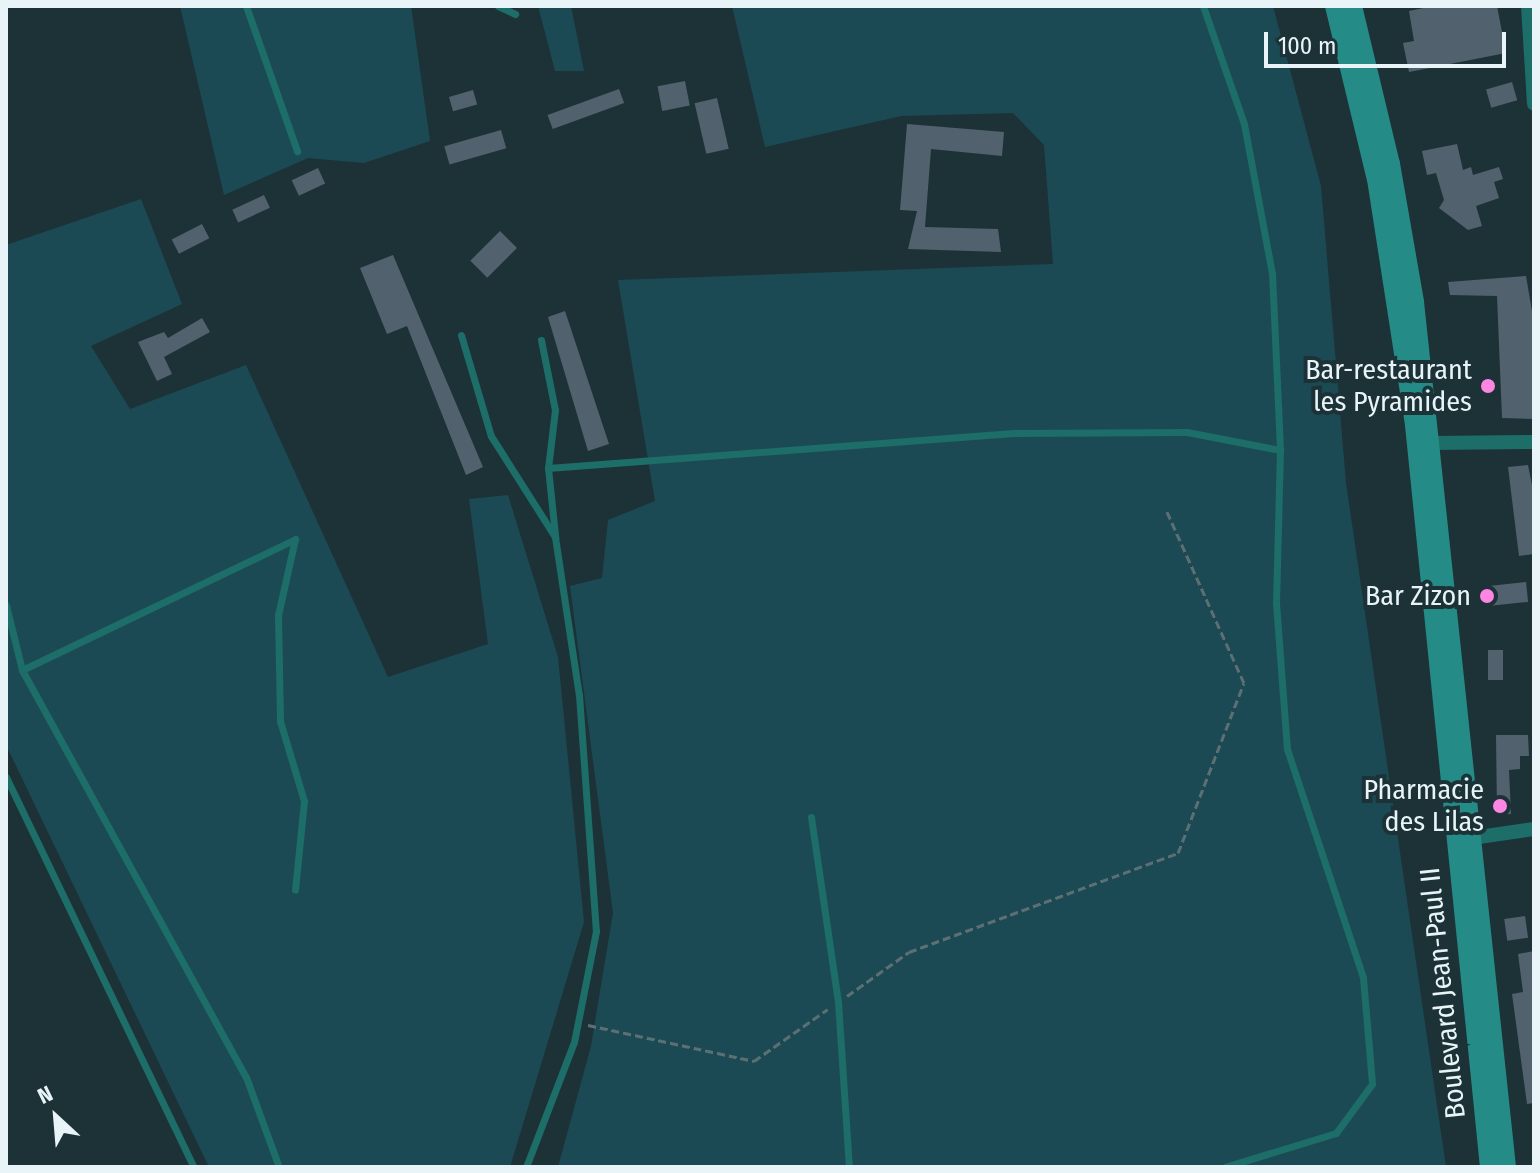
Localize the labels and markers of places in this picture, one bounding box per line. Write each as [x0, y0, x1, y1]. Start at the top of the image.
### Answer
place label: Bar-restaurant les Pyramides [1305, 353, 1472, 419]
marker: Bar-restaurant les Pyramides [1479, 377, 1497, 395]
place label: Bar Zizon [1365, 579, 1471, 613]
marker: Bar Zizon [1478, 587, 1496, 605]
place label: Pharmacie des Lilas [1364, 773, 1484, 839]
marker: Pharmacie des Lilas [1491, 797, 1509, 815]

